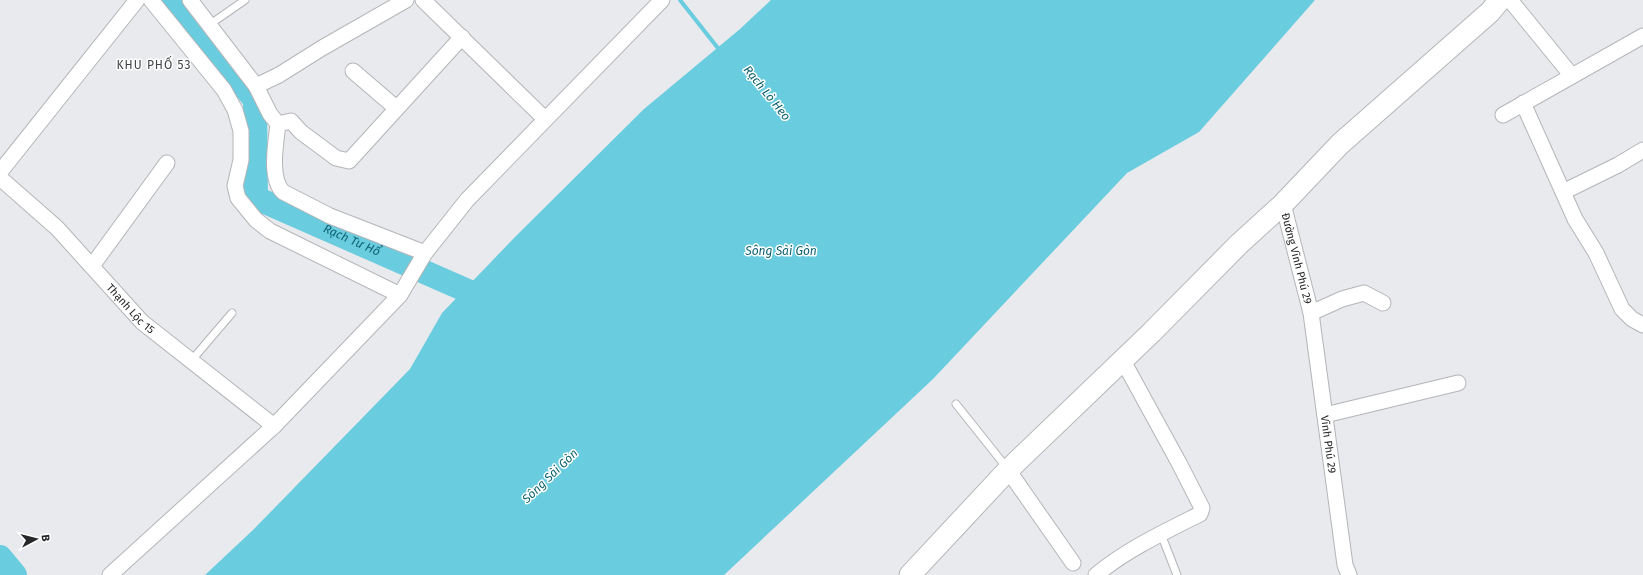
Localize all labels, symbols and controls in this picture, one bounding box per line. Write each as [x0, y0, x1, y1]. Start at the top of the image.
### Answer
district label: KHU PHỐ 53 [117, 55, 191, 72]
water label: Rạch Lò Heo [741, 63, 793, 123]
street label: Đường Vĩnh Phú 29 [1279, 211, 1315, 305]
water label: Rạch Tư Hổ [321, 221, 384, 259]
water label: Sông Sài Gòn [744, 244, 817, 258]
street label: Thạnh Lộc 15 [104, 281, 158, 336]
street label: Vĩnh Phú 29 [1318, 415, 1339, 474]
water label: Sông Sài Gòn [519, 446, 581, 507]
north arrow [16, 519, 56, 559]
text: B [39, 534, 52, 542]

